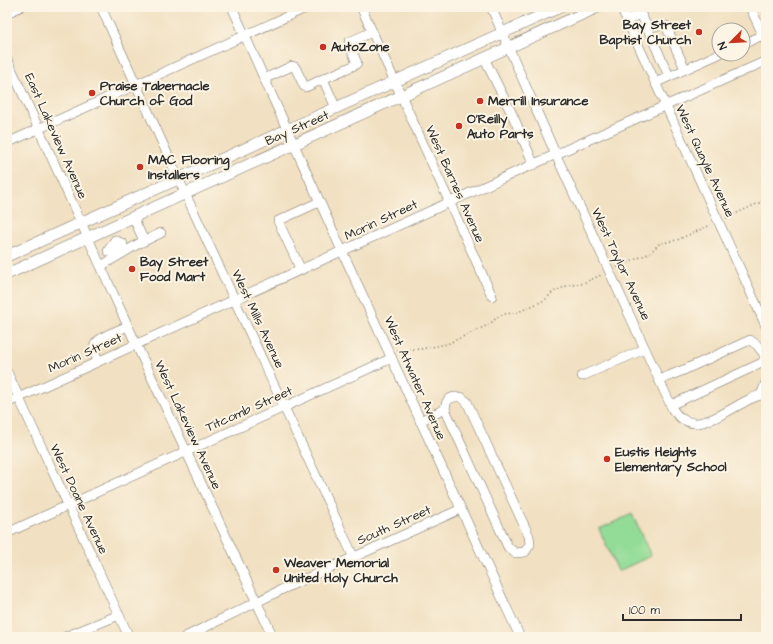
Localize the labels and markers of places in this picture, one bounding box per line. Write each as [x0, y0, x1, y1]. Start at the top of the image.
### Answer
place label: Bay Street Baptist Church [600, 16, 692, 50]
marker: Bay Street Baptist Church [694, 27, 704, 37]
place label: AutoZone [331, 38, 390, 56]
marker: AutoZone [318, 42, 328, 52]
place label: Praise Tabernacle Church of God [100, 77, 209, 110]
marker: Praise Tabernacle Church of God [87, 88, 97, 98]
place label: Merrill Insurance [488, 92, 589, 110]
marker: Merrill Insurance [475, 96, 485, 106]
place label: O'Reilly Auto Parts [467, 110, 534, 143]
marker: O'Reilly Auto Parts [454, 121, 464, 131]
place label: MAC Flooring Installers [148, 151, 230, 184]
marker: MAC Flooring Installers [135, 162, 145, 172]
place label: Bay Street Food Mart [140, 253, 209, 286]
marker: Bay Street Food Mart [127, 264, 137, 274]
place label: Eustis Heights Elementary School [615, 443, 727, 477]
marker: Eustis Heights Elementary School [602, 454, 612, 464]
place label: Weaver Memorial United Holy Church [283, 554, 398, 588]
marker: Weaver Memorial United Holy Church [271, 565, 281, 575]

